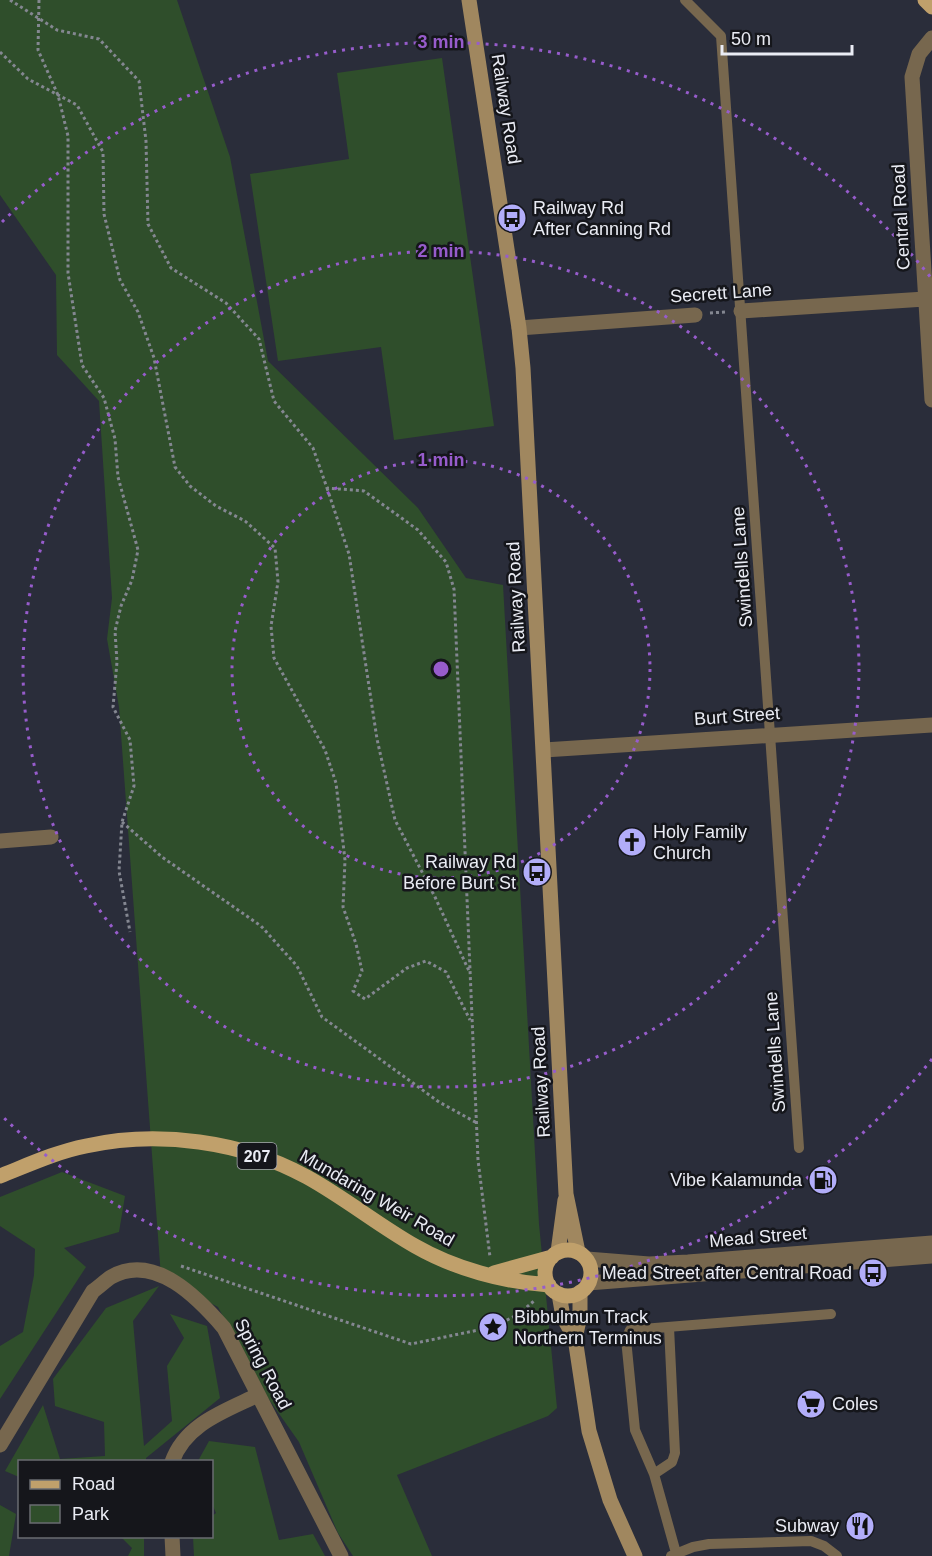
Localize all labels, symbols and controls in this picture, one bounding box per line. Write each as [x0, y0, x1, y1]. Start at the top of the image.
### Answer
scale bar [722, 18, 852, 56]
text: 50 m [731, 29, 771, 49]
text: 3 min [417, 32, 465, 52]
street label: Railway Road [487, 53, 525, 165]
street label: Central Road [888, 164, 914, 270]
place label: Railway Rd After Canning Rd [533, 198, 671, 239]
bus stop icon: Railway Rd After Canning Rd [496, 202, 528, 234]
text: 2 min [417, 241, 465, 261]
street label: Secrett Lane [669, 279, 773, 307]
text: 1 min [417, 450, 465, 470]
street label: Swindells Lane [728, 506, 756, 628]
street label: Railway Road [503, 541, 529, 653]
centre of rings [431, 659, 451, 679]
street label: Burt Street [693, 703, 781, 729]
place label: Holy Family Church [653, 822, 747, 863]
church icon: Holy Family Church [616, 826, 648, 858]
place label: Railway Rd Before Burt St [403, 852, 516, 893]
bus stop icon: Railway Rd Before Burt St [521, 856, 553, 888]
street label: Swindells Lane [761, 991, 789, 1113]
street label: Railway Road [528, 1026, 554, 1138]
road number: 207 [238, 1143, 276, 1169]
street label: Mundaring Weir Road [296, 1146, 458, 1250]
fuel station icon: Vibe Kalamunda [807, 1164, 839, 1196]
place label: Vibe Kalamunda [670, 1170, 803, 1190]
street label: Mead Street [708, 1223, 808, 1251]
bus stop icon: Mead Street after Central Road [857, 1257, 889, 1289]
place label: Mead Street after Central Road [602, 1263, 852, 1283]
place label: Bibbulmun Track Northern Terminus [514, 1307, 662, 1348]
place icon: Bibbulmun Track Northern Terminus [477, 1311, 509, 1343]
street label: Spring Road [231, 1315, 295, 1413]
supermarket icon: Coles [795, 1388, 827, 1420]
place label: Coles [832, 1394, 878, 1414]
legend [18, 1460, 213, 1538]
text: Road [72, 1474, 115, 1494]
text: Park [72, 1504, 110, 1524]
restaurant icon: Subway [844, 1510, 876, 1542]
place label: Subway [775, 1516, 839, 1536]

